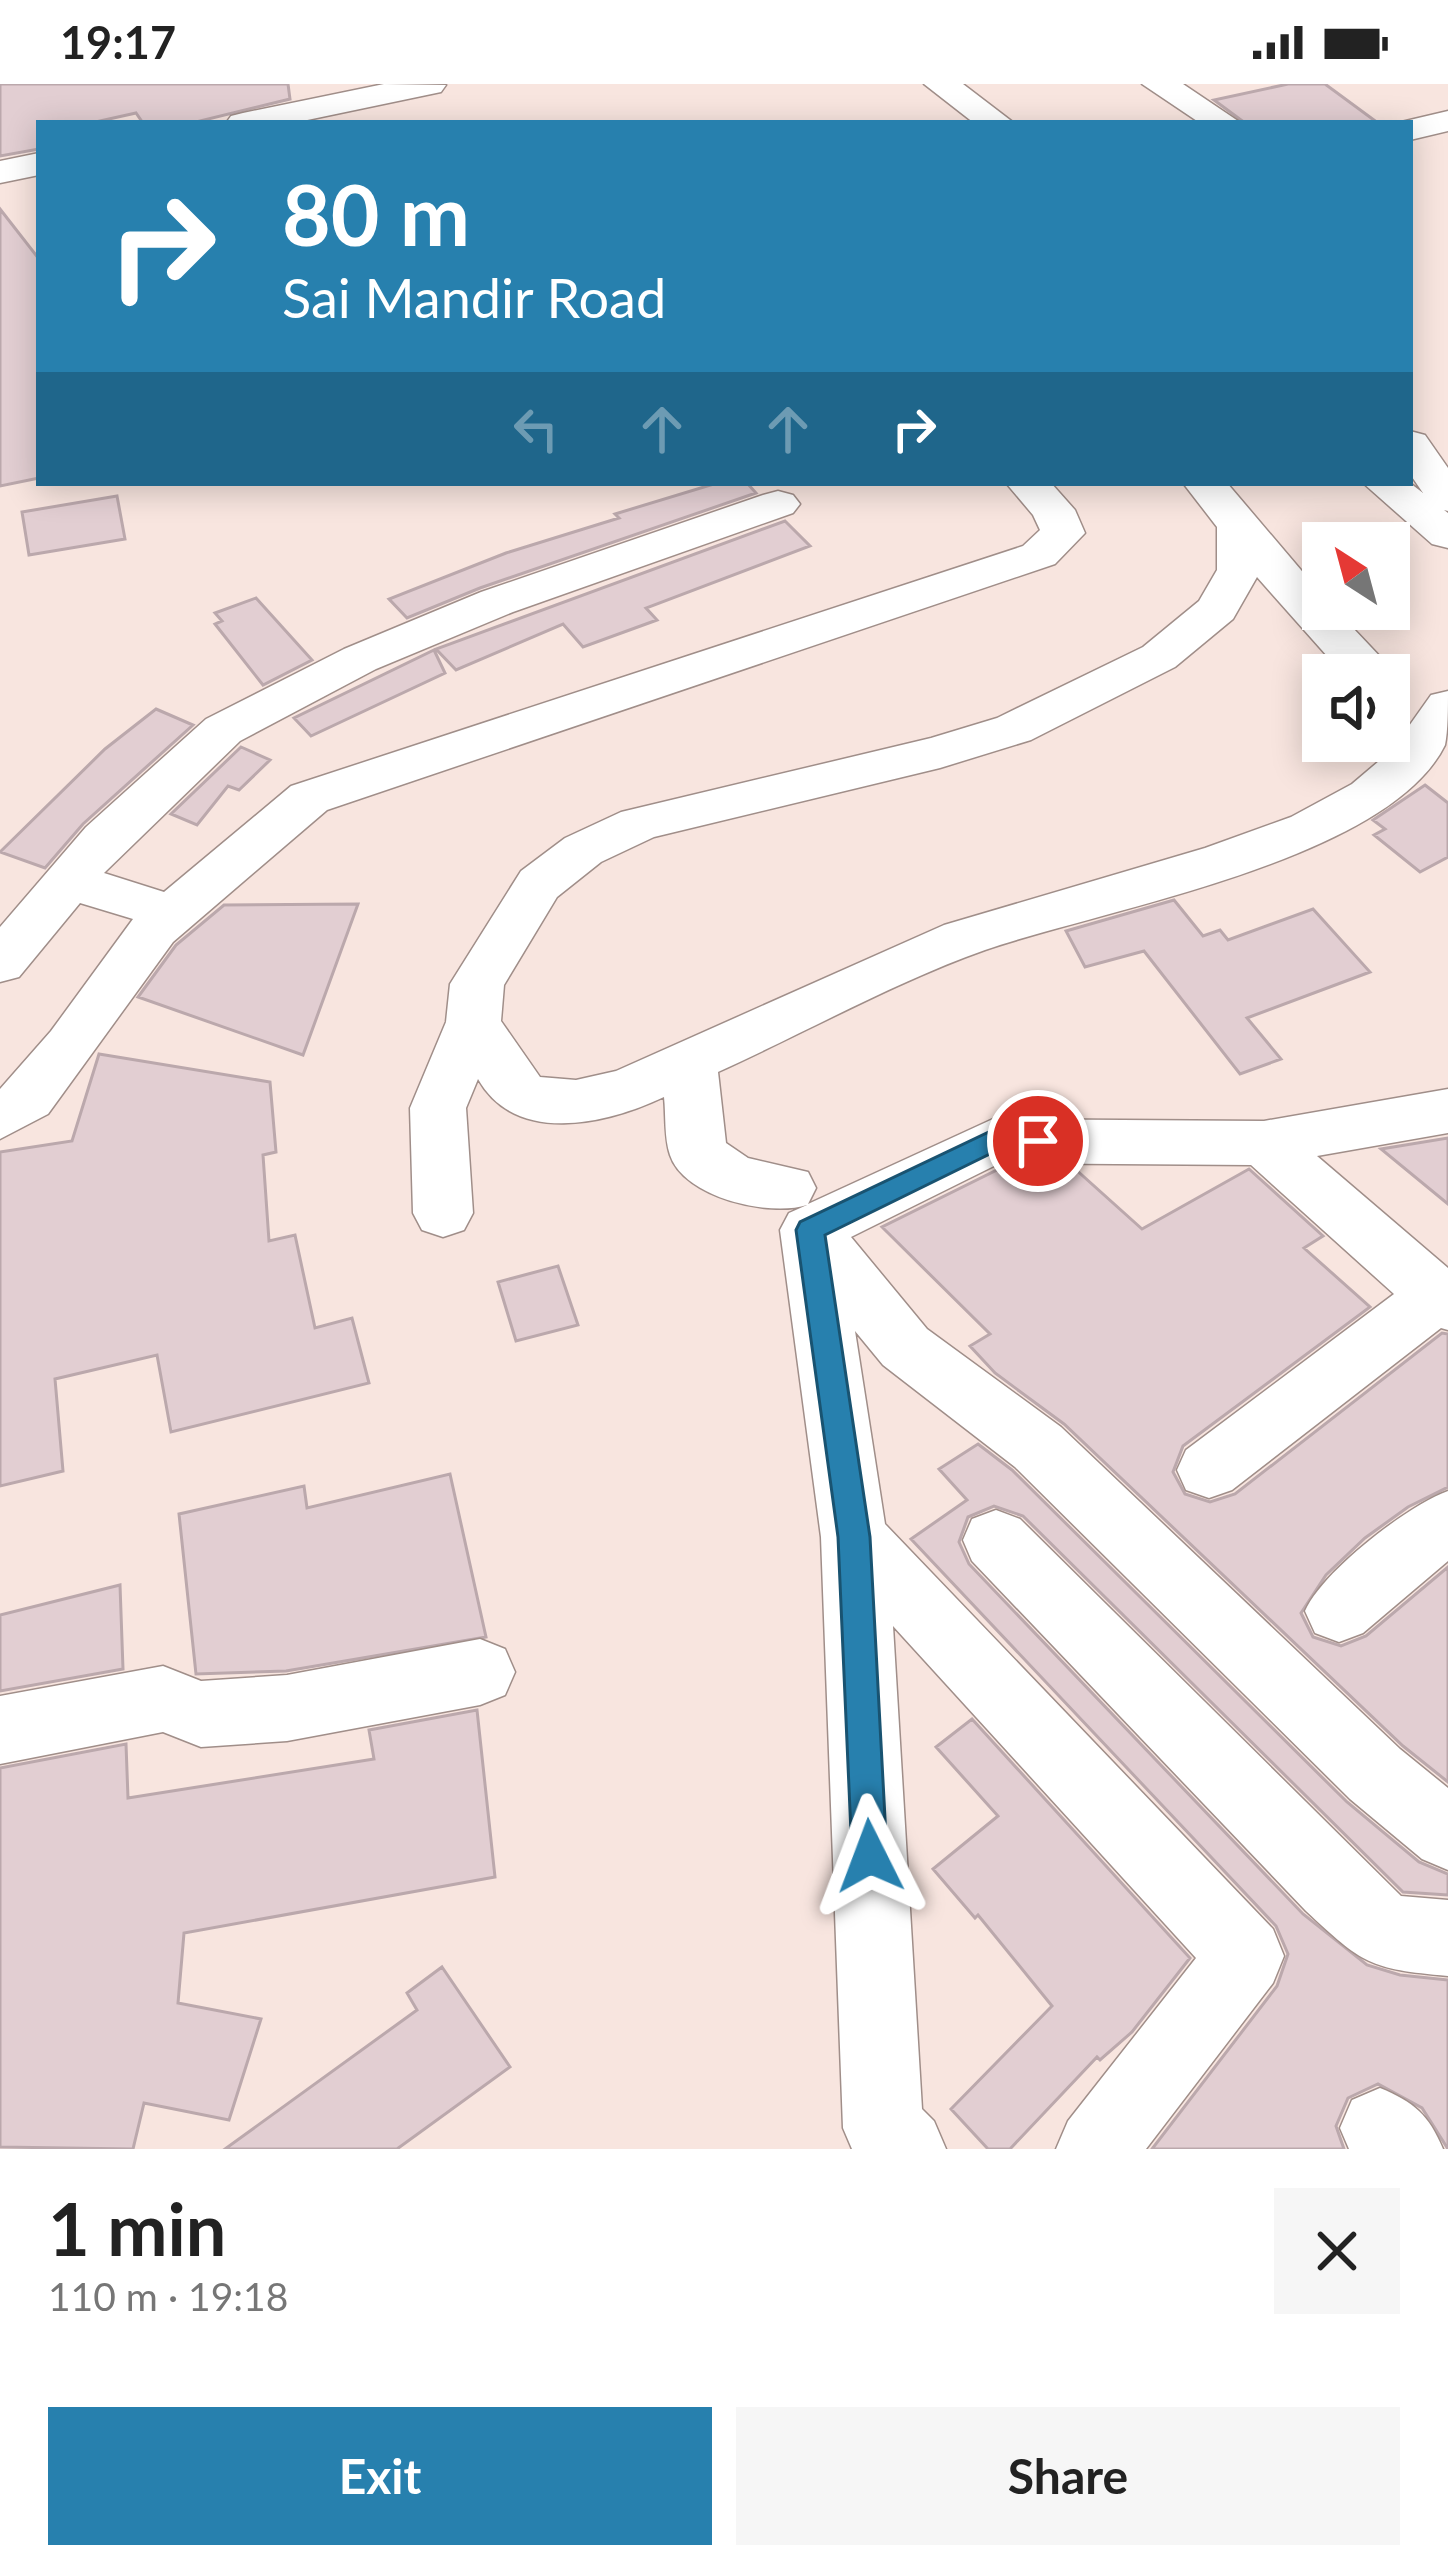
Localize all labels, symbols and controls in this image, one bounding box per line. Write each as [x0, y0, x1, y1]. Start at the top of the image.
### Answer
text: 19:17 [60, 15, 176, 69]
text: 80 m [282, 163, 470, 264]
icon: right [84, 168, 240, 324]
text: Sai Mandir Road [282, 265, 666, 330]
icon: left [503, 396, 569, 462]
icon: ahead [629, 396, 695, 462]
icon: ahead [755, 396, 821, 462]
icon: right [881, 396, 947, 462]
north arrow [1302, 522, 1410, 630]
map controls [1302, 522, 1410, 762]
button: sound [1302, 654, 1410, 762]
pin [987, 1090, 1089, 1192]
icon: arrive [1005, 1108, 1071, 1174]
position arrow [807, 1793, 933, 1919]
text: 1 min [48, 2185, 226, 2271]
button: close [1274, 2188, 1400, 2314]
text: 110 m · 19:18 [48, 2273, 288, 2319]
button: Exit [48, 2407, 712, 2545]
button: Share [736, 2407, 1400, 2545]

